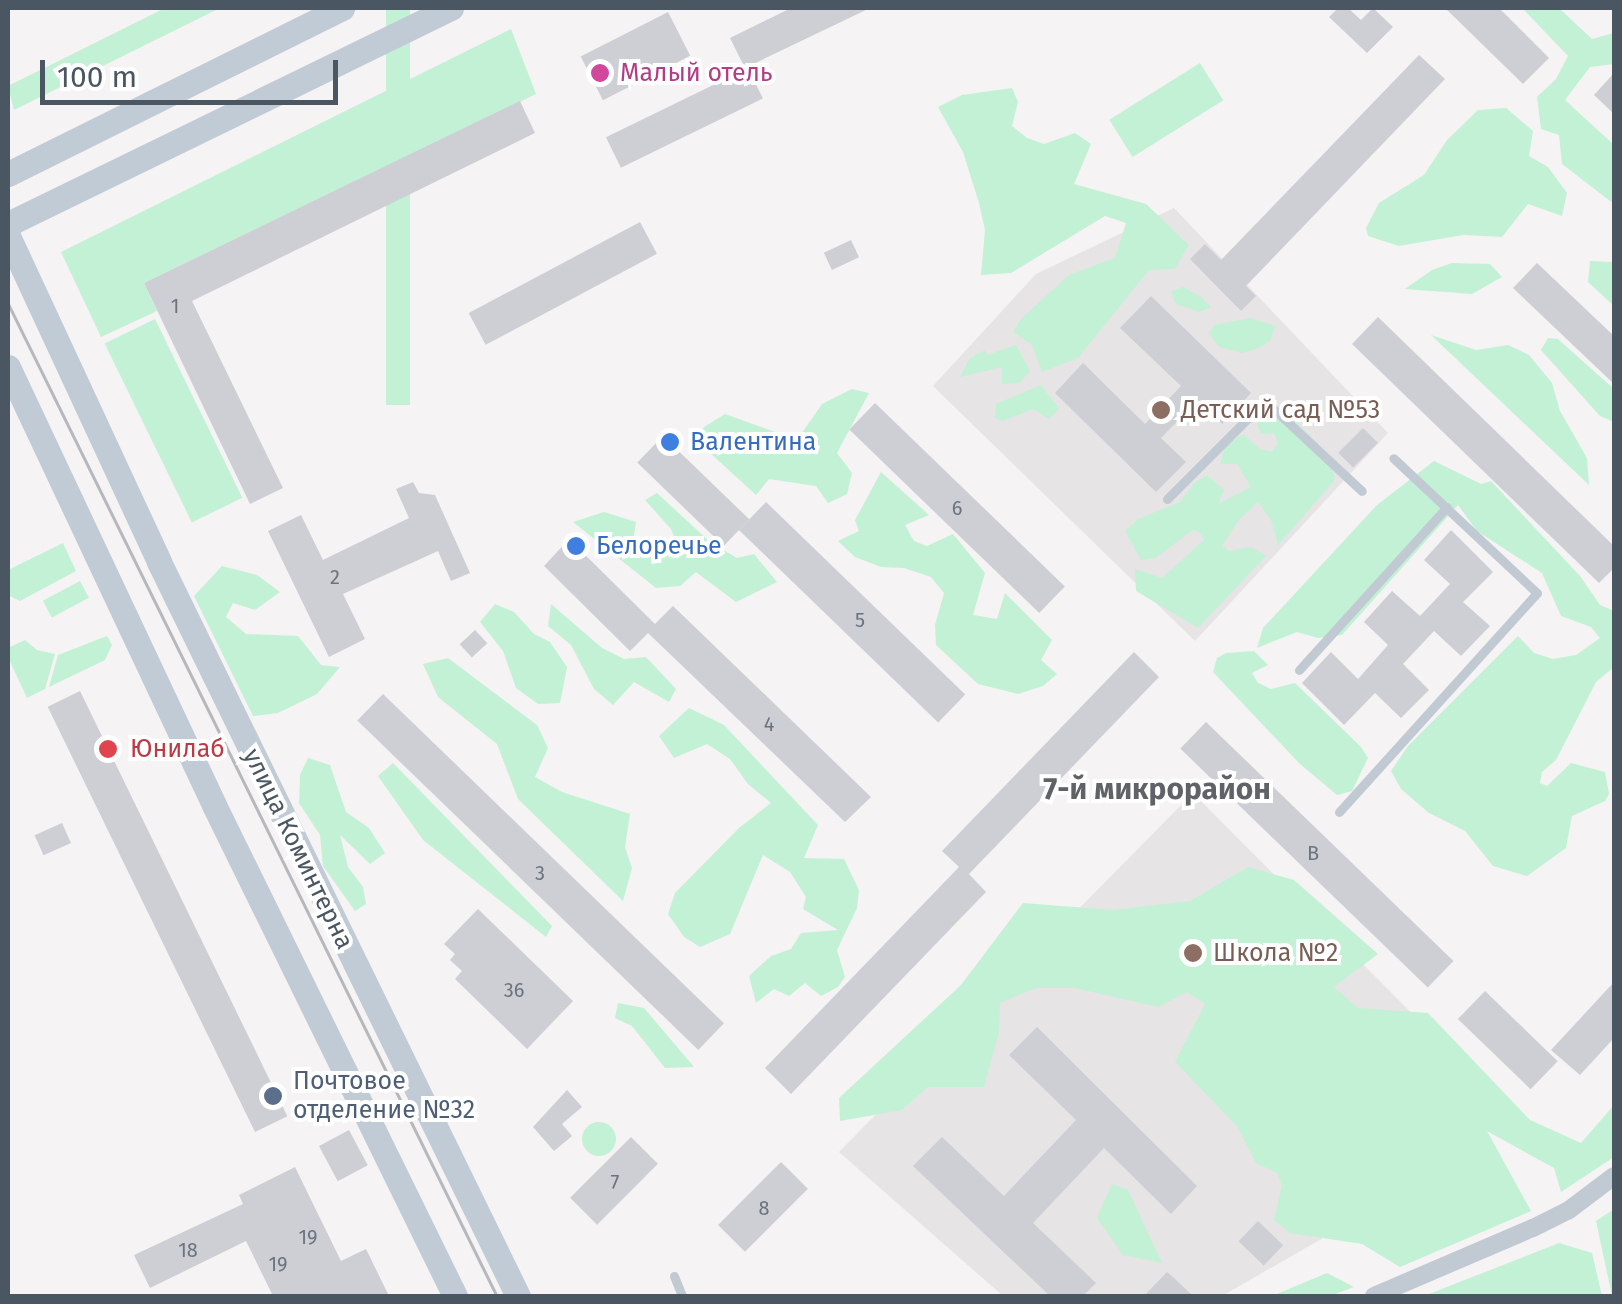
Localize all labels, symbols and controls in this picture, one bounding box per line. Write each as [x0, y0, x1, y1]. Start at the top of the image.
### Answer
scale bar [45, 40, 342, 102]
place label: Малый отель [620, 58, 773, 88]
text: 100 m [57, 59, 137, 95]
marker: Малый отель [589, 62, 611, 84]
house number: 1 [171, 294, 179, 318]
place label: Детский сад №53 [1181, 395, 1380, 425]
marker: Детский сад №53 [1150, 399, 1172, 421]
place label: Валентина [690, 427, 816, 457]
marker: Валентина [659, 431, 681, 453]
house number: 6 [952, 496, 962, 520]
place label: Белоречье [596, 531, 722, 561]
marker: Белоречье [565, 535, 587, 557]
house number: 2 [330, 565, 340, 589]
house number: 5 [855, 608, 865, 632]
house number: 4 [764, 712, 774, 736]
place label: Юнилаб [130, 734, 225, 764]
marker: Юнилаб [95, 736, 121, 762]
street label: улица Коминтерна [236, 744, 360, 954]
district label: 7-й микрорайон [1043, 771, 1271, 807]
house number: В [1307, 841, 1319, 865]
house number: 3 [535, 861, 545, 885]
place label: Школа №2 [1213, 938, 1338, 968]
marker: Школа №2 [1182, 942, 1204, 964]
house number: 36 [504, 978, 524, 1002]
place label: Почтовое отделение №32 [293, 1067, 475, 1126]
marker: Почтовое отделение №32 [262, 1085, 284, 1107]
house number: 7 [611, 1170, 619, 1194]
house number: 8 [758, 1196, 770, 1220]
house number: 19 [298, 1225, 318, 1249]
house number: 18 [178, 1238, 198, 1262]
house number: 19 [268, 1252, 288, 1276]

